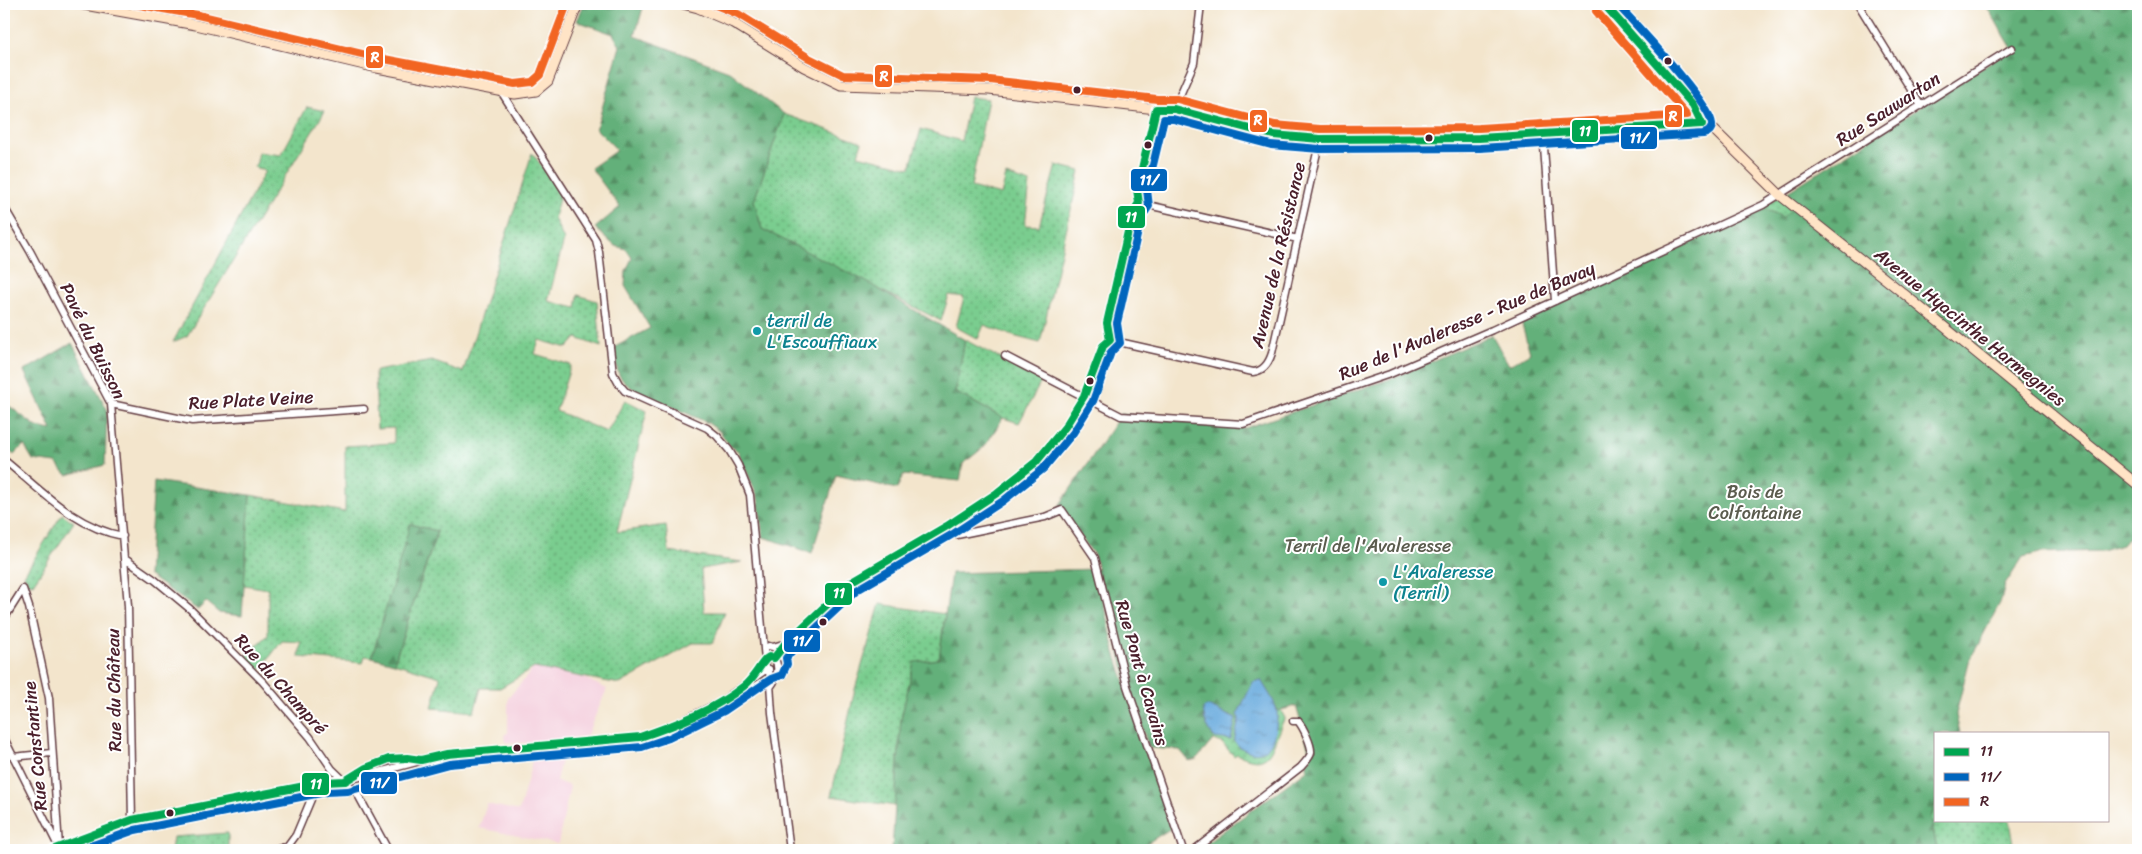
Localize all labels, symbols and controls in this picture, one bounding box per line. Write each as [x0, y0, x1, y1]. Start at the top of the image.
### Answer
line badge: R [365, 45, 384, 69]
text: R [370, 45, 380, 70]
unlabelled marker [1663, 56, 1673, 66]
street label: Rue Sauwartan [1829, 63, 1947, 155]
line badge: R [874, 64, 893, 88]
text: R [879, 64, 889, 89]
unlabelled marker [1072, 85, 1082, 95]
line badge: R [1664, 104, 1683, 128]
text: R [1668, 104, 1678, 129]
text: R [1253, 108, 1263, 133]
line badge: R [1249, 109, 1268, 133]
line badge: 11 [1571, 119, 1599, 143]
text: 11 [1579, 119, 1591, 144]
line badge: 11/ [1620, 126, 1658, 150]
text: 11/ [1630, 126, 1651, 151]
unlabelled marker [1424, 133, 1434, 143]
unlabelled marker [1143, 140, 1153, 150]
street label: Avenue de la Résistance [1241, 159, 1315, 352]
line badge: 11/ [1130, 168, 1168, 192]
text: 11/ [1140, 168, 1161, 193]
line badge: 11 [1117, 205, 1146, 229]
text: 11 [1125, 205, 1137, 230]
street label: Avenue Hyacinthe Harmegnies [1866, 239, 2074, 415]
street label: Rue de l'Avaleresse - Rue de Bavay [1334, 252, 1601, 390]
street label: Pavé du Buisson [51, 277, 135, 405]
place label: terril de L'Escouffiaux [767, 305, 878, 358]
marker: terril de L'Escouffiaux [751, 325, 763, 337]
unlabelled marker [1085, 376, 1095, 386]
street label: Rue Plate Veine [188, 381, 314, 419]
park label: Bois de Colfontaine [1708, 476, 1802, 529]
park label: Terril de l'Avaleresse [1285, 530, 1451, 562]
place label: L'Avaleresse (Terril) [1393, 556, 1494, 609]
marker: L'Avaleresse (Terril) [1377, 576, 1389, 588]
text: 11 [833, 581, 845, 606]
line badge: 11 [824, 582, 853, 606]
street label: Rue Pont à Cavains [1106, 596, 1178, 750]
unlabelled marker [818, 617, 828, 627]
street label: Rue du Champré [226, 626, 336, 742]
street label: Rue du Château [97, 628, 131, 752]
line badge: 11/ [783, 629, 821, 653]
text: 11/ [793, 629, 814, 654]
street label: Rue Constantine [13, 680, 57, 812]
legend [1934, 732, 2110, 822]
text: 11 [1980, 738, 1993, 764]
unlabelled marker [512, 743, 522, 753]
text: 11/ [1980, 764, 2002, 790]
line badge: 11/ [360, 771, 398, 795]
text: 11/ [370, 771, 391, 796]
line badge: 11 [301, 772, 330, 796]
text: 11 [310, 772, 322, 797]
text: R [1980, 788, 1989, 814]
unlabelled marker [165, 808, 175, 818]

